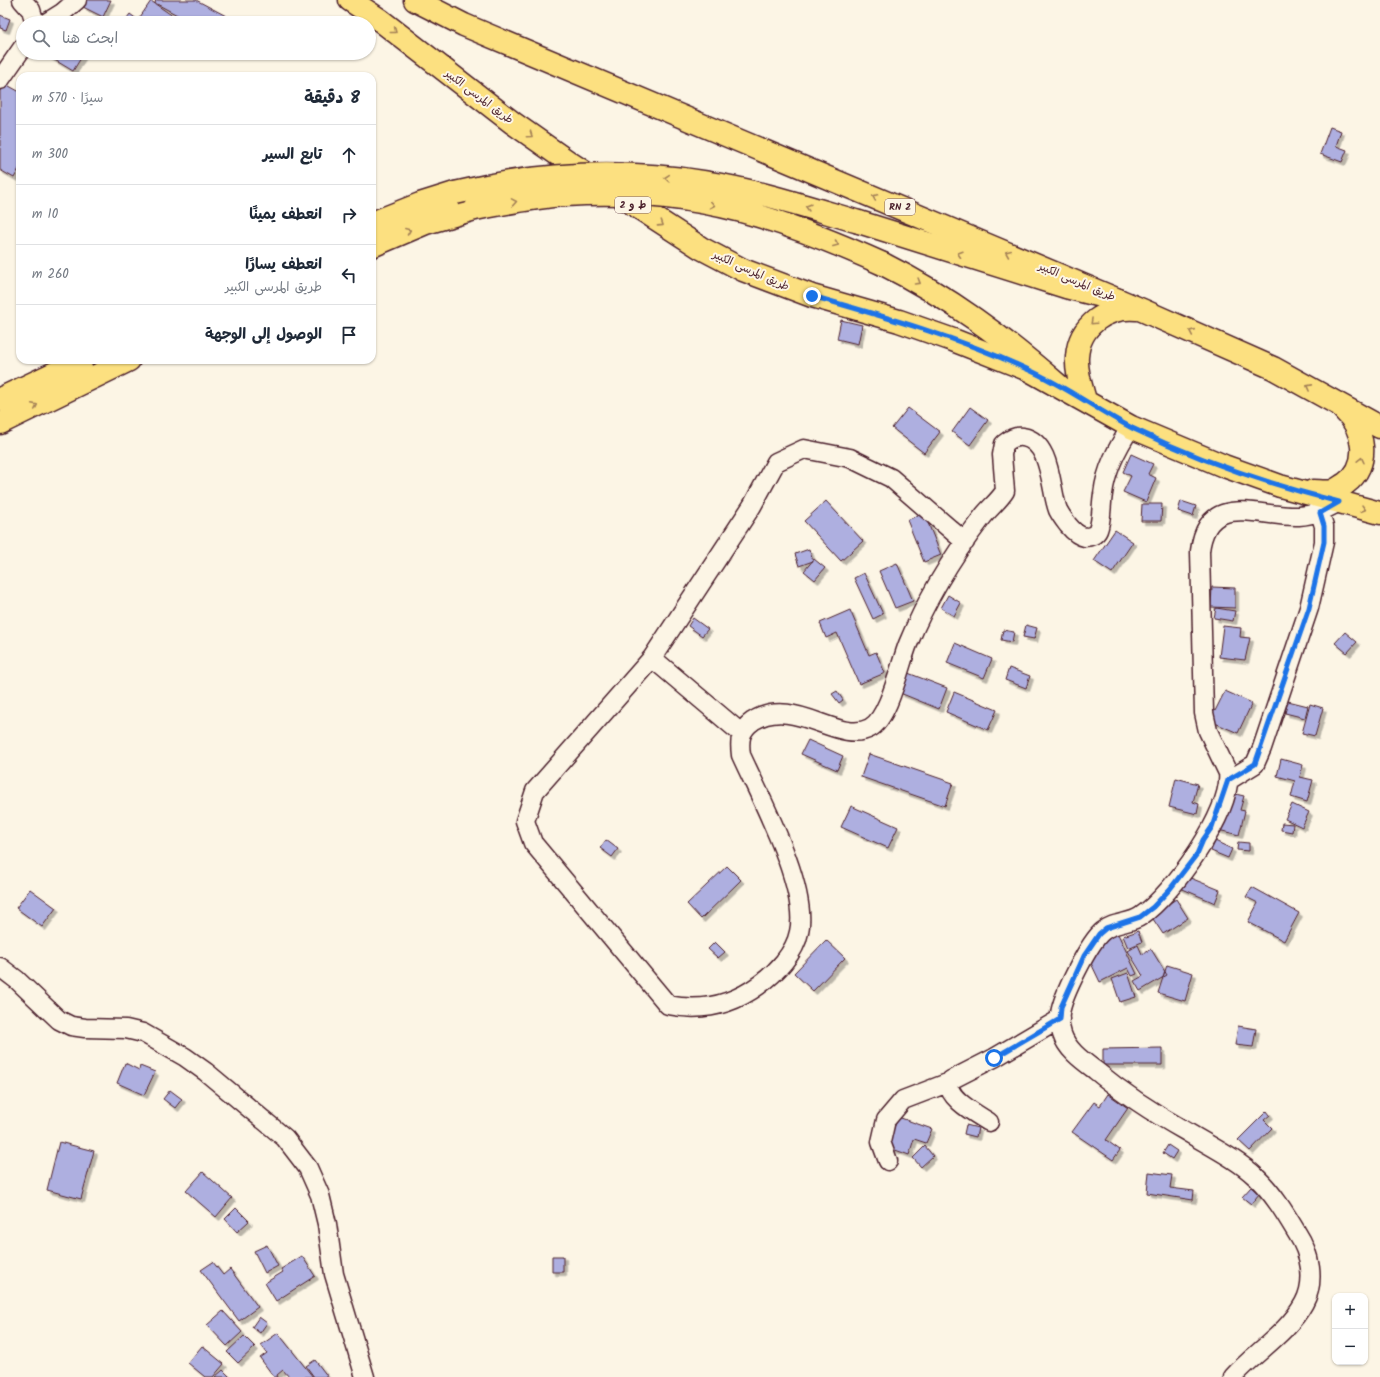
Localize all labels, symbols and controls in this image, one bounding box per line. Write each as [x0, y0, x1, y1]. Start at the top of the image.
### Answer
search box [16, 16, 376, 60]
one-way arrow [389, 26, 396, 33]
icon: search [30, 27, 52, 49]
text: ابحث هنا [62, 27, 118, 51]
street label: طريق المرسى الكبير [440, 65, 517, 129]
text: 8 دقيقة [304, 85, 360, 112]
text: سيرًا · 570 m [32, 88, 103, 109]
one-way arrow [526, 130, 533, 138]
text: تابع السير [263, 143, 322, 167]
text: 300 m [32, 144, 68, 165]
icon: ahead [338, 144, 360, 166]
one-way arrow [664, 174, 670, 183]
one-way arrow [872, 194, 880, 202]
road number: ط و 2 [615, 197, 651, 213]
one-way arrow [511, 198, 517, 206]
road number: RN 2 [885, 199, 915, 215]
one-way arrow [709, 200, 716, 209]
text: انعطف يمينًا [249, 203, 322, 227]
one-way arrow [805, 203, 812, 212]
text: 10 m [32, 204, 58, 225]
icon: right [338, 204, 360, 226]
one-way arrow [657, 219, 664, 226]
one-way arrow [404, 227, 411, 235]
one-way arrow [832, 239, 840, 247]
street label: طريق المرسى الكبير [709, 246, 792, 296]
one-way arrow [957, 250, 964, 259]
one-way arrow [1005, 250, 1012, 258]
text: انعطف يسارًا [245, 253, 322, 277]
street label: طريق المرسى الكبير [1035, 257, 1118, 306]
text: 260 m [32, 264, 69, 285]
icon: left [338, 264, 360, 286]
text: طريق المرسى الكبير [225, 277, 322, 298]
one-way arrow [914, 277, 921, 285]
route end [803, 287, 821, 305]
one-way arrow [1090, 318, 1098, 325]
text: الوصول إلى الوجهة [205, 323, 322, 347]
icon: arrive [338, 324, 360, 346]
one-way arrow [1188, 329, 1196, 337]
one-way arrow [1306, 385, 1313, 392]
one-way arrow [31, 403, 38, 411]
one-way arrow [1356, 456, 1364, 463]
one-way arrow [1360, 504, 1366, 512]
route start [985, 1049, 1003, 1067]
map controls [1332, 1293, 1368, 1365]
button: + [1332, 1293, 1368, 1329]
button: − [1332, 1329, 1368, 1365]

